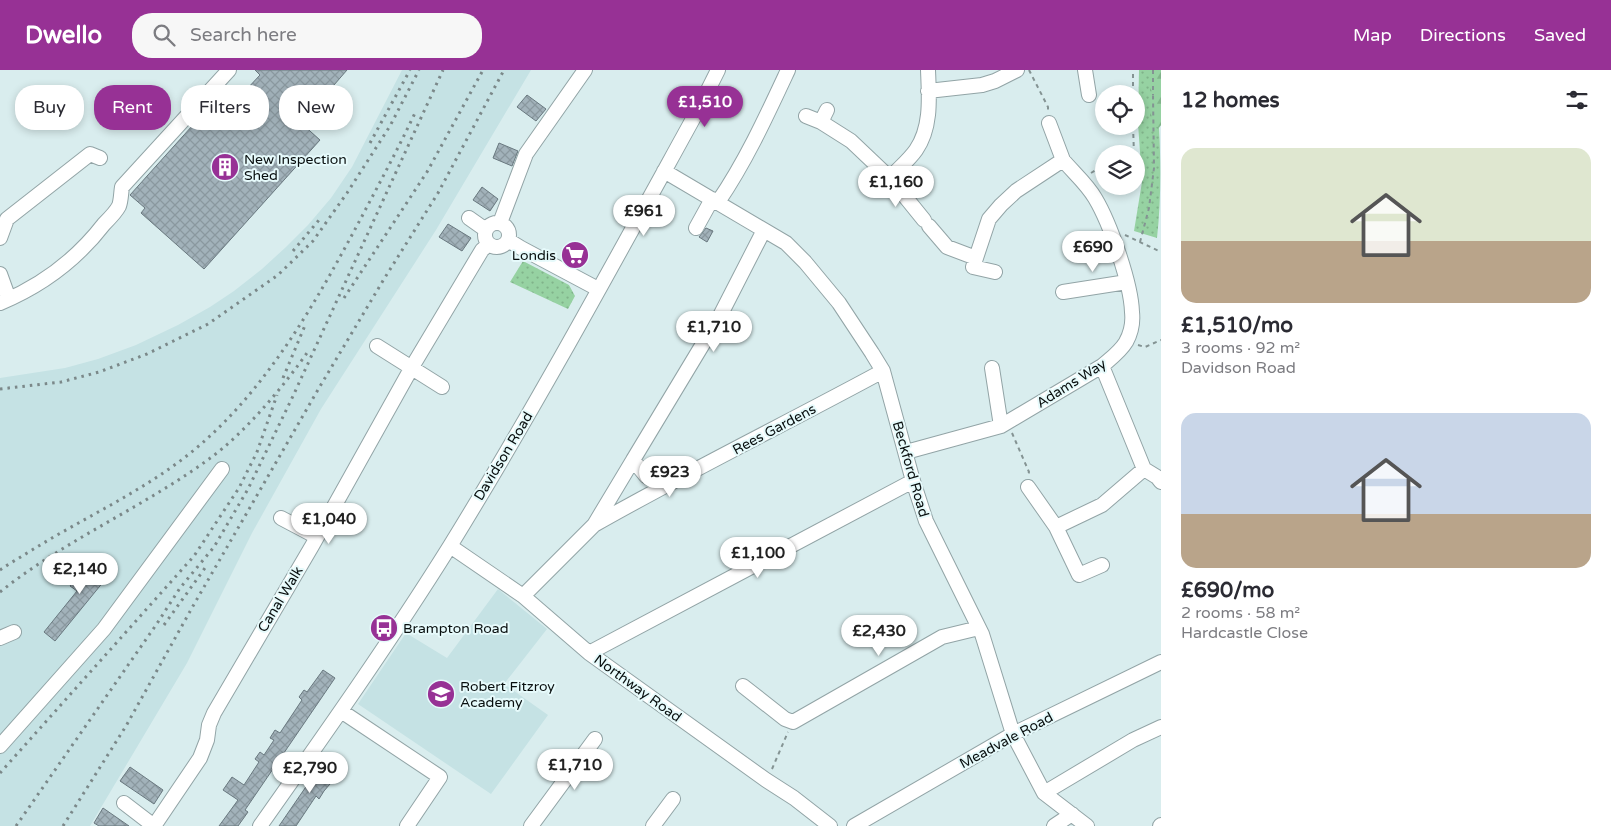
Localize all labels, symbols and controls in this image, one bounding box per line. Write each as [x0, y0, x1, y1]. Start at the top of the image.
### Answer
search box [132, 13, 482, 58]
text: Dwello [25, 21, 102, 50]
icon: search [150, 21, 178, 49]
text: Search here [190, 24, 297, 46]
text: Map [1353, 24, 1392, 46]
text: Directions [1420, 24, 1506, 46]
text: Saved [1534, 24, 1586, 46]
chip: Buy [15, 85, 84, 130]
chip: Rent [94, 85, 171, 130]
chip: Filters [181, 85, 269, 130]
chip: New [279, 85, 353, 130]
pin: £1,510 [664, 85, 746, 128]
map controls [1095, 85, 1145, 195]
button: locate [1095, 85, 1145, 135]
icon: filters [1563, 86, 1591, 114]
text: 12 homes [1181, 88, 1280, 113]
text: £1,510 [678, 92, 732, 112]
button: layers [1095, 145, 1145, 195]
place label: New Inspection Shed [244, 151, 347, 184]
building icon: New Inspection Shed [210, 152, 240, 182]
pin: £1,160 [855, 166, 937, 208]
text: £1,160 [869, 172, 923, 192]
icon: home [1341, 180, 1431, 270]
pin: £961 [614, 194, 674, 237]
text: £961 [624, 201, 664, 221]
pin: £690 [1063, 230, 1123, 273]
text: £690 [1073, 237, 1113, 257]
supermarket icon: Londis [560, 240, 590, 270]
place label: Londis [512, 247, 556, 264]
pin: £1,710 [673, 310, 755, 353]
text: £1,510/mo [1181, 313, 1293, 338]
text: £1,710 [687, 317, 741, 337]
text: 3 rooms · 92 m² [1181, 338, 1300, 358]
street label: Adams Way [1033, 355, 1110, 412]
text: Davidson Road [1181, 358, 1296, 378]
street label: Rees Gardens [730, 400, 819, 458]
street label: Davidson Road [470, 409, 537, 504]
street label: Beckford Road [889, 419, 932, 519]
icon: home [1341, 445, 1431, 535]
pin: £923 [640, 456, 700, 498]
text: £923 [650, 462, 690, 482]
pin: £1,040 [288, 502, 370, 545]
text: £1,040 [302, 509, 356, 529]
pin: £1,100 [717, 536, 799, 579]
text: £1,100 [731, 543, 785, 563]
pin: £2,140 [39, 552, 121, 595]
text: £2,140 [53, 559, 107, 579]
street label: Canal Walk [254, 563, 307, 635]
text: £690/mo [1181, 578, 1274, 603]
text: 2 rooms · 58 m² [1181, 603, 1300, 623]
bus stop icon: Brampton Road [369, 613, 399, 643]
pin: £2,430 [838, 614, 920, 657]
place label: Brampton Road [403, 620, 509, 637]
text: £2,430 [852, 621, 906, 641]
text: Hardcastle Close [1181, 623, 1308, 643]
street label: Northway Road [591, 651, 685, 726]
place label: Robert Fitzroy Academy [460, 678, 555, 711]
school or university icon: Robert Fitzroy Academy [426, 679, 456, 709]
street label: Meadvale Road [957, 709, 1056, 772]
pin: £1,710 [534, 748, 616, 791]
pin: £2,790 [269, 752, 351, 794]
text: £1,710 [548, 755, 602, 775]
text: £2,790 [283, 758, 337, 778]

